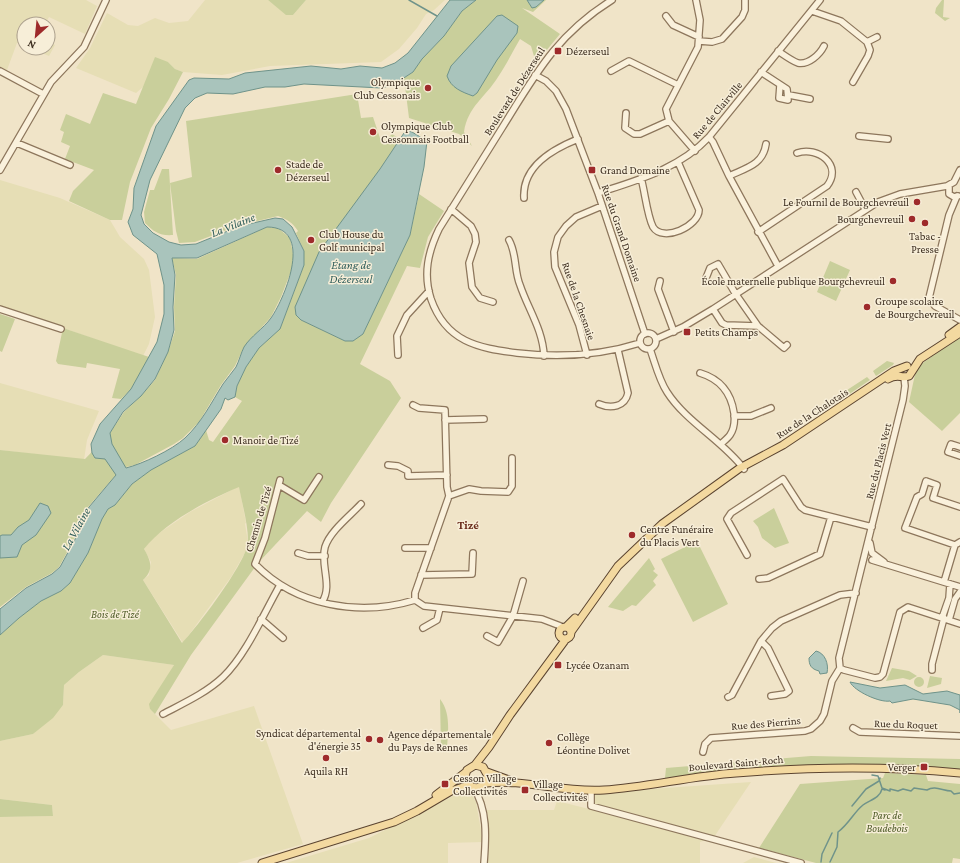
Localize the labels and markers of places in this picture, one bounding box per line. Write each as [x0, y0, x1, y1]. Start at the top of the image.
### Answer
place label: Dézerseul [566, 45, 609, 57]
marker: Dézerseul [553, 46, 563, 56]
place label: Olympique Club Cessonais [354, 76, 420, 101]
marker: Olympique Club Cessonais [423, 83, 433, 93]
place label: Olympique Club Cessonnais Football [381, 120, 469, 145]
marker: Olympique Club Cessonnais Football [368, 127, 378, 137]
place label: Stade de Dézerseul [286, 158, 329, 183]
place label: Grand Domaine [600, 164, 670, 176]
marker: Stade de Dézerseul [273, 165, 283, 175]
marker: Grand Domaine [587, 165, 597, 175]
place label: Le Fournil de Bourgchevreuil [783, 196, 909, 209]
marker: Le Fournil de Bourgchevreuil [912, 197, 922, 207]
place label: Bourgchevreuil [837, 213, 904, 226]
marker: Bourgchevreuil [907, 214, 917, 224]
marker: Tabac - Presse [920, 218, 930, 228]
place label: Club House du Golf municipal [319, 228, 384, 254]
place label: Tabac - Presse [909, 230, 941, 255]
marker: Club House du Golf municipal [306, 235, 316, 245]
place label: École maternelle publique Bourgchevreuil [702, 275, 885, 288]
marker: École maternelle publique Bourgchevreuil [888, 276, 898, 286]
place label: Groupe scolaire de Bourgchevreuil [875, 295, 955, 321]
marker: Groupe scolaire de Bourgchevreuil [862, 302, 872, 312]
place label: Petits Champs [695, 326, 758, 339]
marker: Petits Champs [682, 327, 692, 337]
place label: Manoir de Tizé [233, 434, 299, 446]
marker: Manoir de Tizé [220, 435, 230, 445]
place label: Centre Funéraire du Placis Vert [640, 523, 714, 548]
marker: Centre Funéraire du Placis Vert [627, 530, 637, 540]
place label: Lycée Ozanam [566, 659, 630, 672]
marker: Lycée Ozanam [553, 660, 563, 670]
place label: Syndicat départemental d'énergie 35 [256, 727, 361, 753]
place label: Agence départementale du Pays de Rennes [388, 728, 492, 754]
place label: Collège Léontine Dolivet [557, 731, 630, 756]
marker: Syndicat départemental d'énergie 35 [364, 734, 374, 744]
marker: Agence départementale du Pays de Rennes [375, 735, 385, 745]
marker: Collège Léontine Dolivet [544, 738, 554, 748]
marker: Aquila RH [321, 753, 331, 763]
place label: Verger [888, 761, 916, 774]
marker: Verger [919, 762, 929, 772]
place label: Aquila RH [304, 765, 348, 778]
place label: Cesson Village Collectivités [453, 772, 516, 797]
place label: Village Collectivités [533, 778, 587, 803]
marker: Cesson Village Collectivités [440, 779, 450, 789]
marker: Village Collectivités [520, 785, 530, 795]

